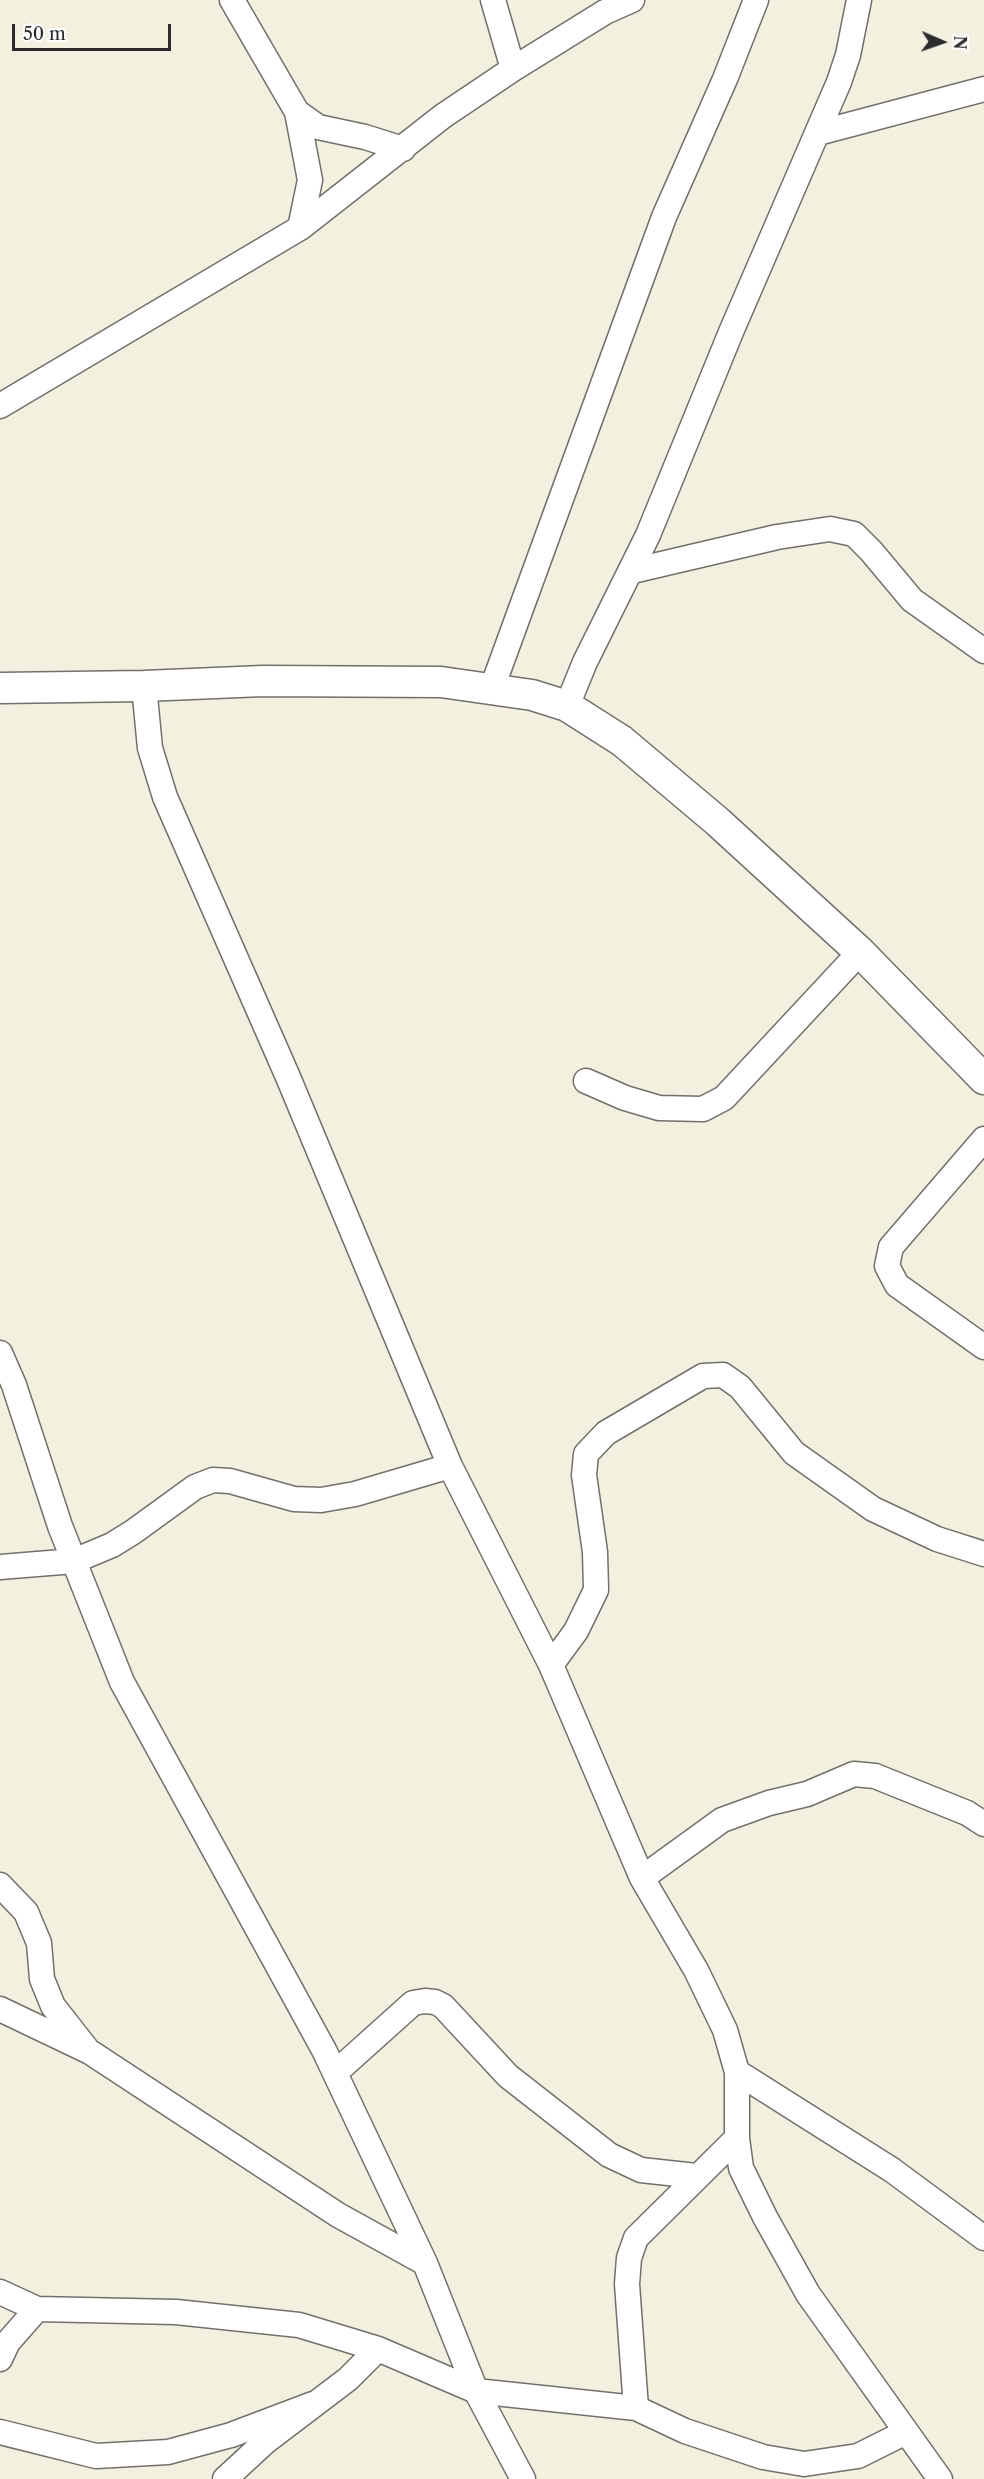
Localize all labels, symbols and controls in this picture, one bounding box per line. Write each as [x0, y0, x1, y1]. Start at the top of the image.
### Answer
scale bar [15, 12, 174, 50]
north arrow [912, 12, 972, 72]
text: 50 m [23, 23, 66, 45]
text: N [950, 35, 970, 50]

